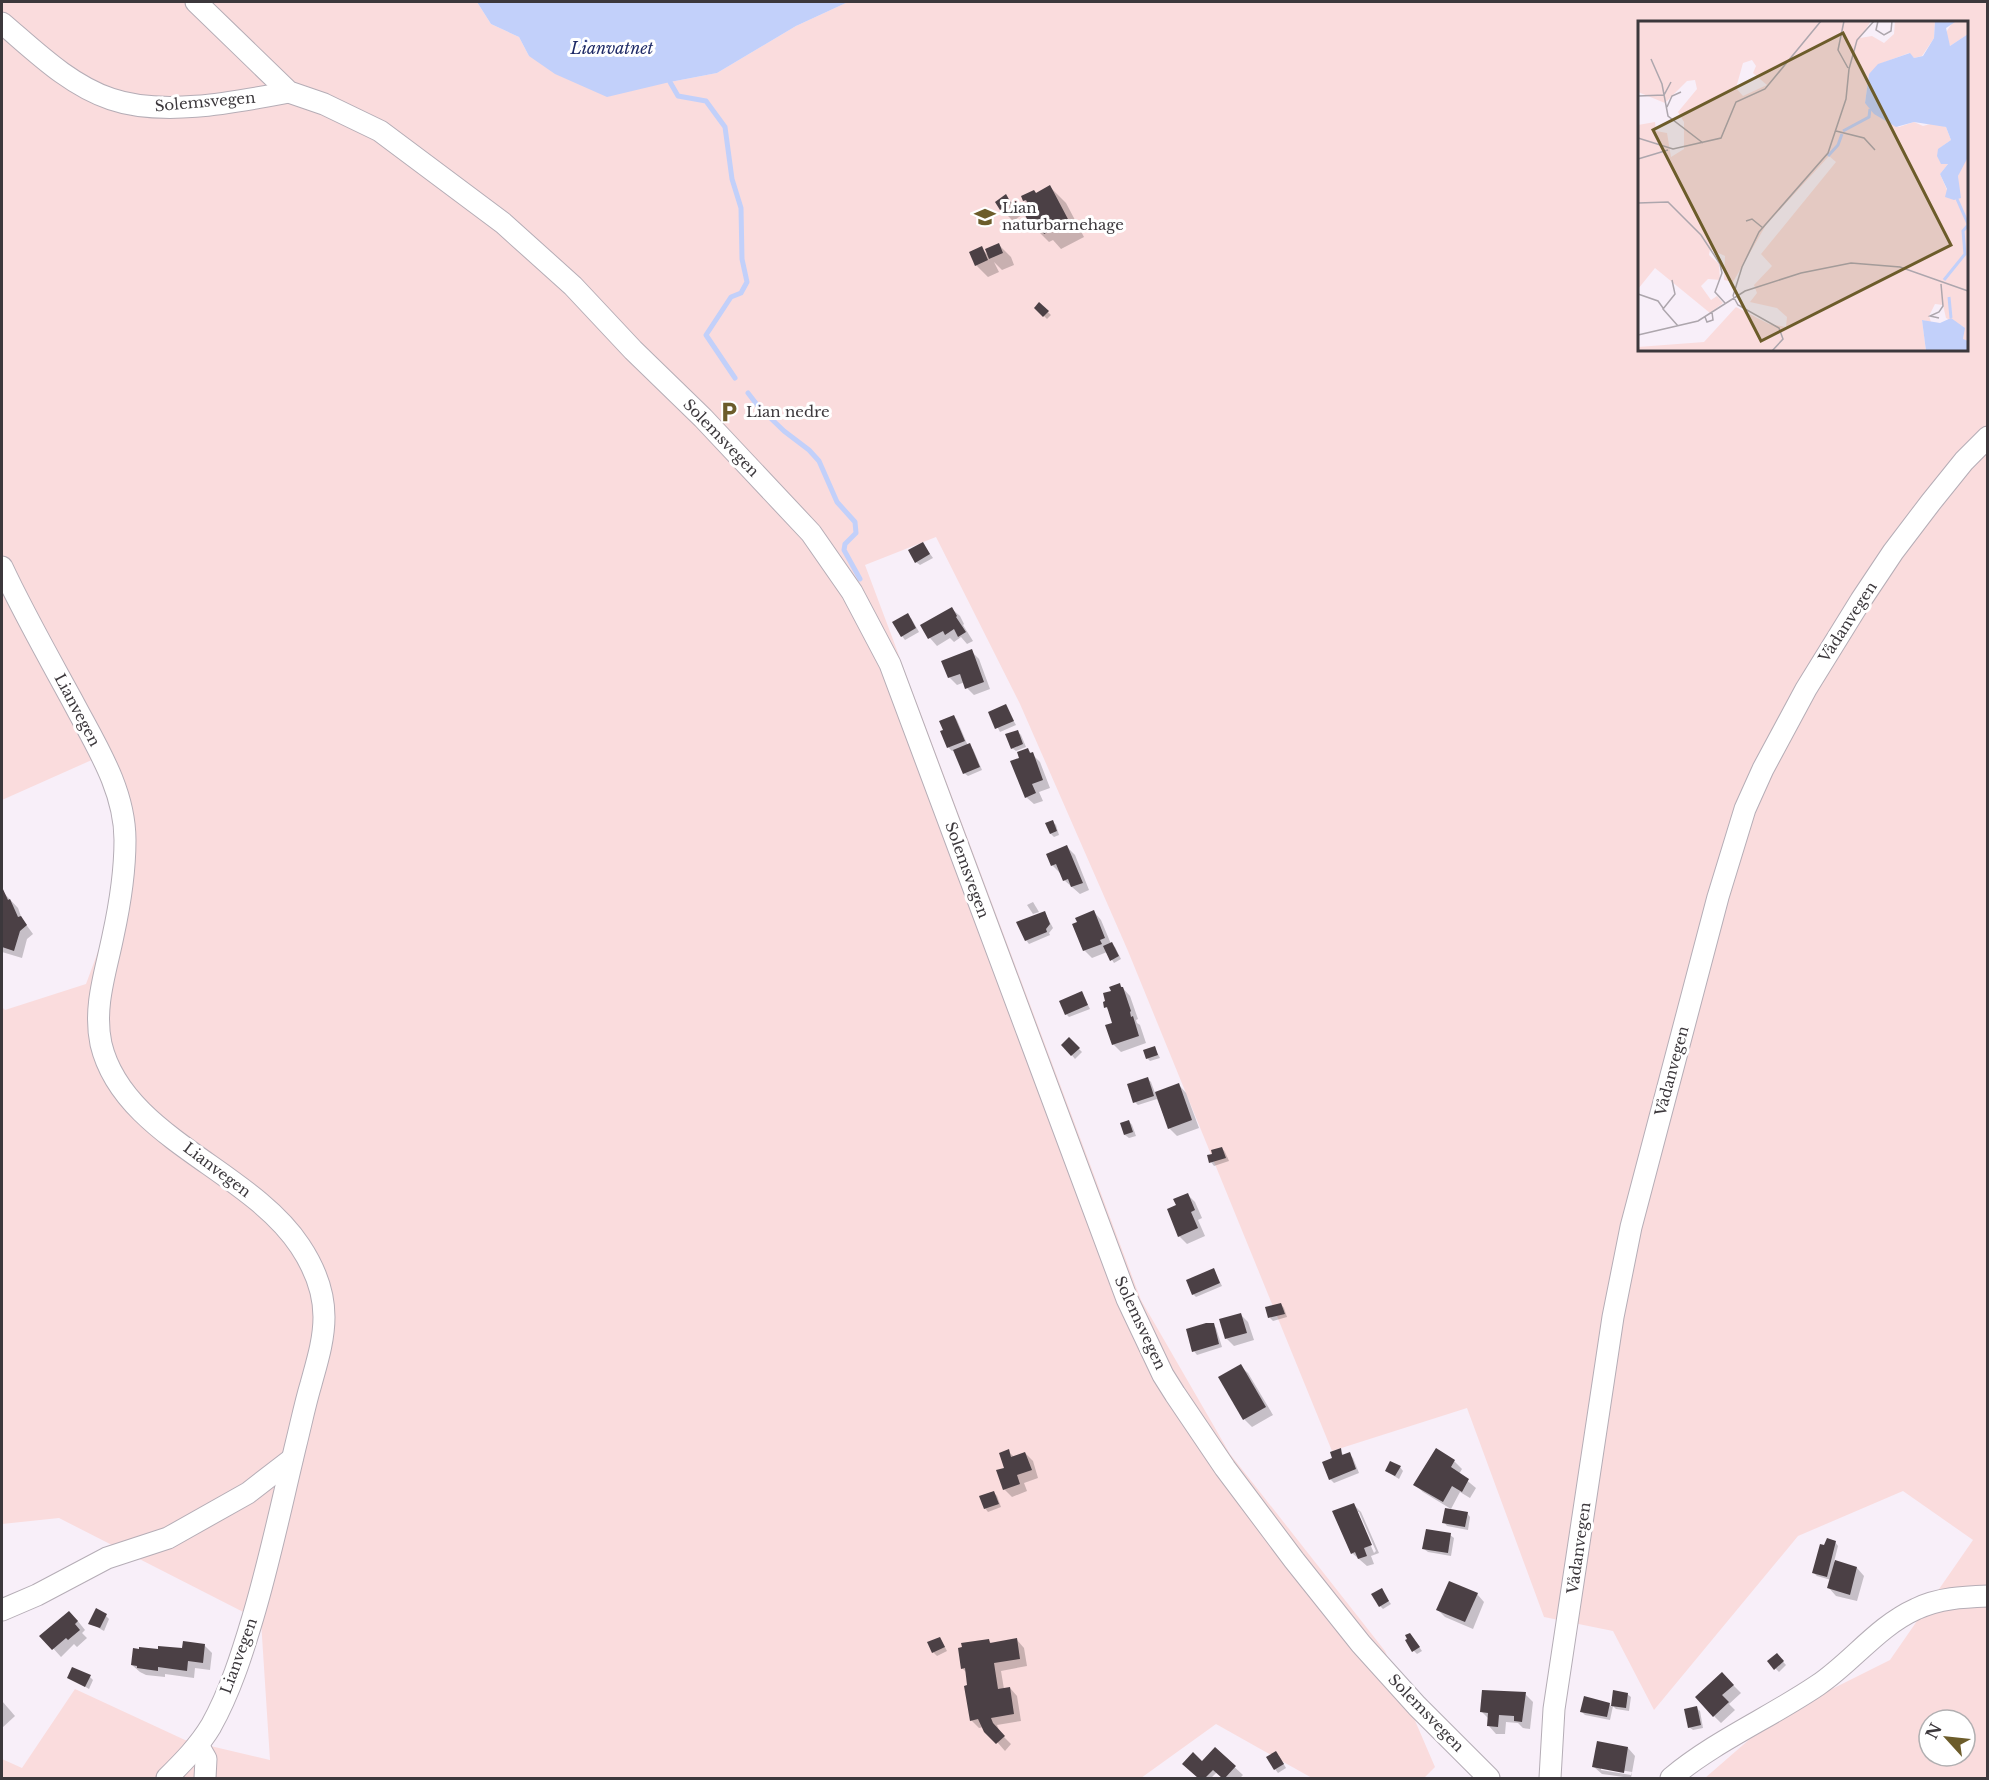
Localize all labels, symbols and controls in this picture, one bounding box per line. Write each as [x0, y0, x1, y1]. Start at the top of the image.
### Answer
inset map [1638, 21, 1968, 351]
water label: Lianvatnet [570, 38, 654, 58]
street label: Solemsvegen [154, 88, 256, 115]
place label: Lian naturbarnehage [1002, 198, 1124, 234]
school or university icon: Lian naturbarnehage [973, 205, 997, 229]
street label: Solemsvegen [679, 395, 763, 481]
parking icon: Lian nedre [717, 400, 741, 424]
place label: Lian nedre [746, 402, 830, 421]
street label: Vådanvegen [1814, 578, 1881, 666]
street label: Lianvegen [50, 670, 105, 749]
street label: Solemsvegen [941, 819, 994, 921]
street label: Vådanvegen [1650, 1024, 1693, 1119]
street label: Lianvegen [180, 1138, 255, 1201]
street label: Solemsvegen [1111, 1273, 1170, 1373]
street label: Vådanvegen [1563, 1501, 1594, 1596]
street label: Lianvegen [216, 1615, 261, 1696]
street label: Solemsvegen [1384, 1670, 1468, 1756]
north arrow [1917, 1708, 1977, 1768]
text: N [1921, 1720, 1946, 1742]

